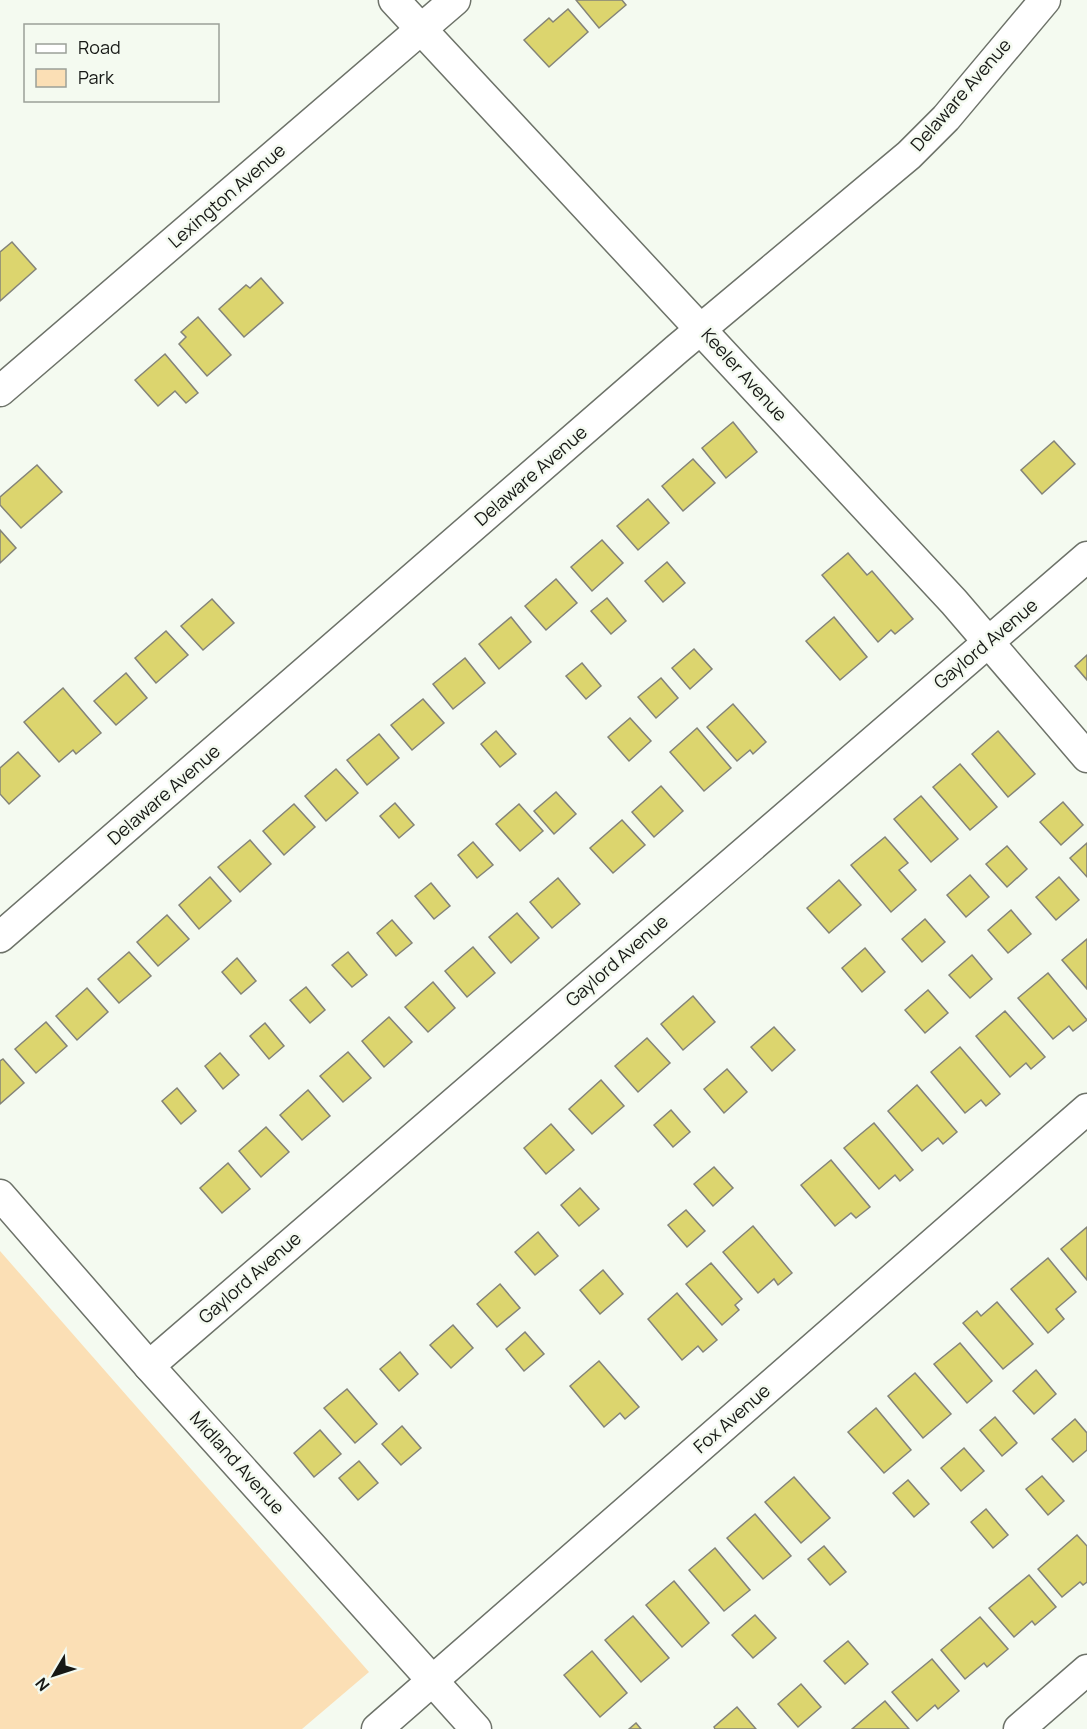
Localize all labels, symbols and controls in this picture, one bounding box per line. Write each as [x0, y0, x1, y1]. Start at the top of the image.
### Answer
legend [24, 24, 219, 102]
street label: Delaware Avenue [905, 33, 1016, 156]
text: Road [78, 35, 121, 59]
text: Park [78, 65, 115, 89]
street label: Lexington Avenue [163, 138, 290, 253]
street label: Keeler Avenue [697, 323, 793, 426]
street label: Delaware Avenue [469, 420, 592, 531]
street label: Gaylord Avenue [928, 593, 1042, 694]
street label: Delaware Avenue [102, 739, 225, 850]
street label: Gaylord Avenue [560, 909, 673, 1012]
street label: Gaylord Avenue [193, 1226, 306, 1329]
street label: Fox Avenue [688, 1378, 775, 1458]
street label: Midland Avenue [185, 1406, 290, 1519]
north arrow [24, 1645, 84, 1705]
text: N [30, 1673, 55, 1696]

